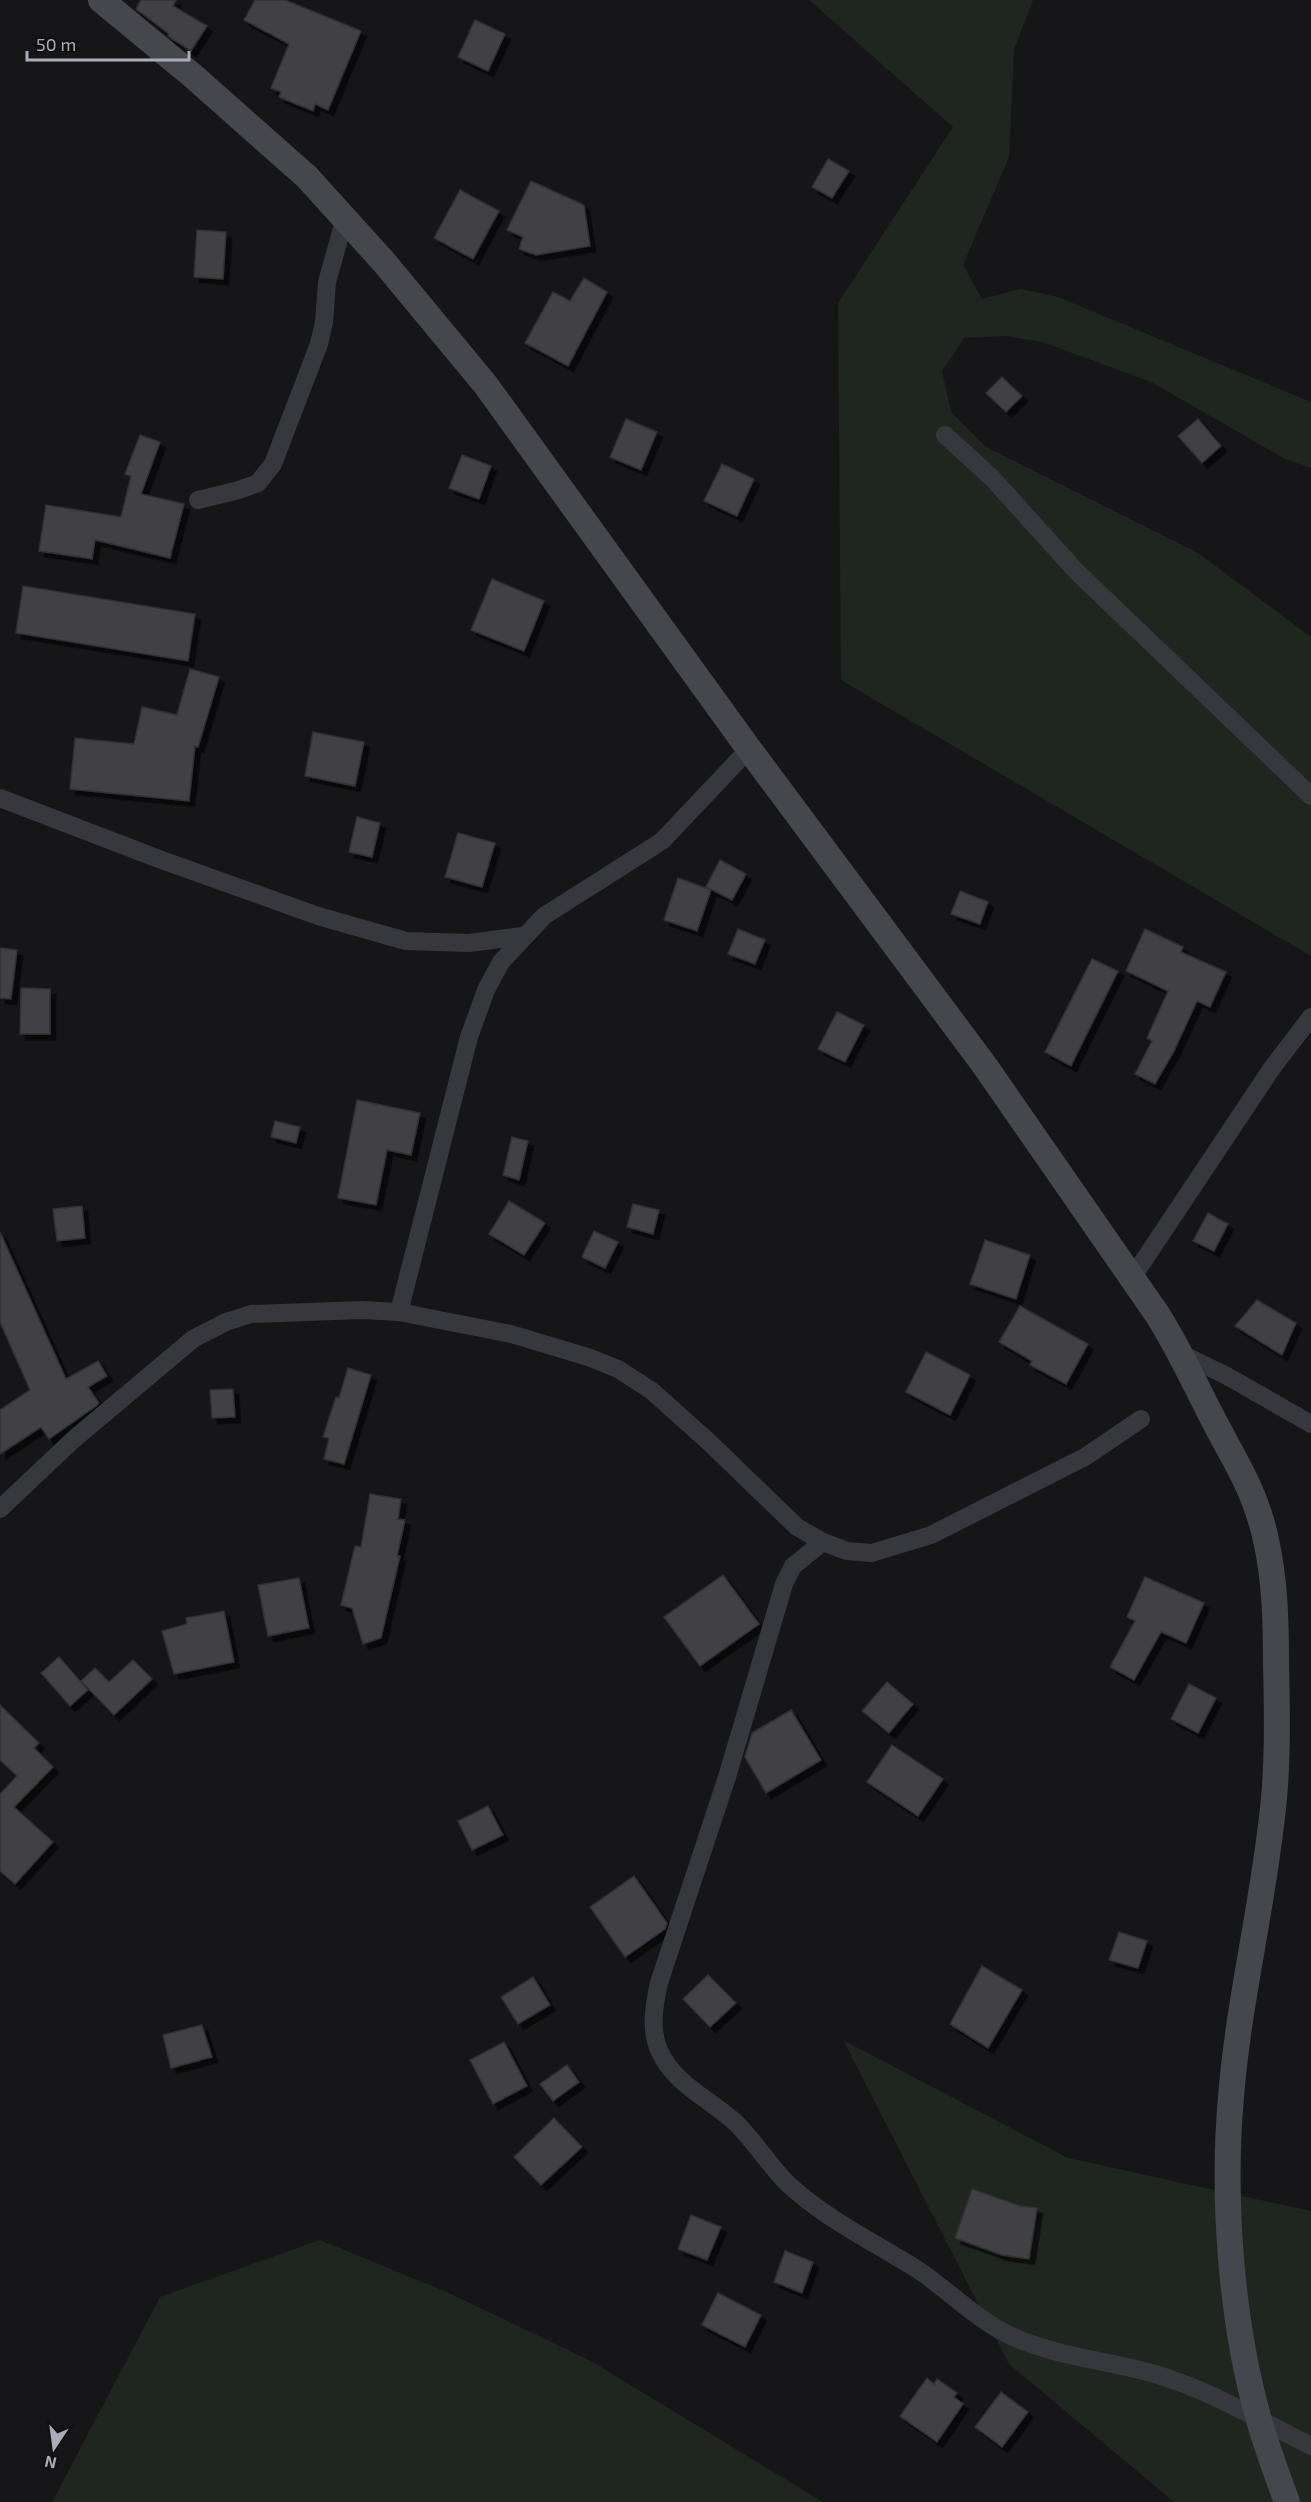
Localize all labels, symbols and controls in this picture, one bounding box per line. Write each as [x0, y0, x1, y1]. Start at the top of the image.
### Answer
scale bar [27, 24, 189, 62]
text: 50 m [36, 33, 76, 55]
north arrow [24, 2418, 84, 2478]
text: N [43, 2453, 58, 2474]

